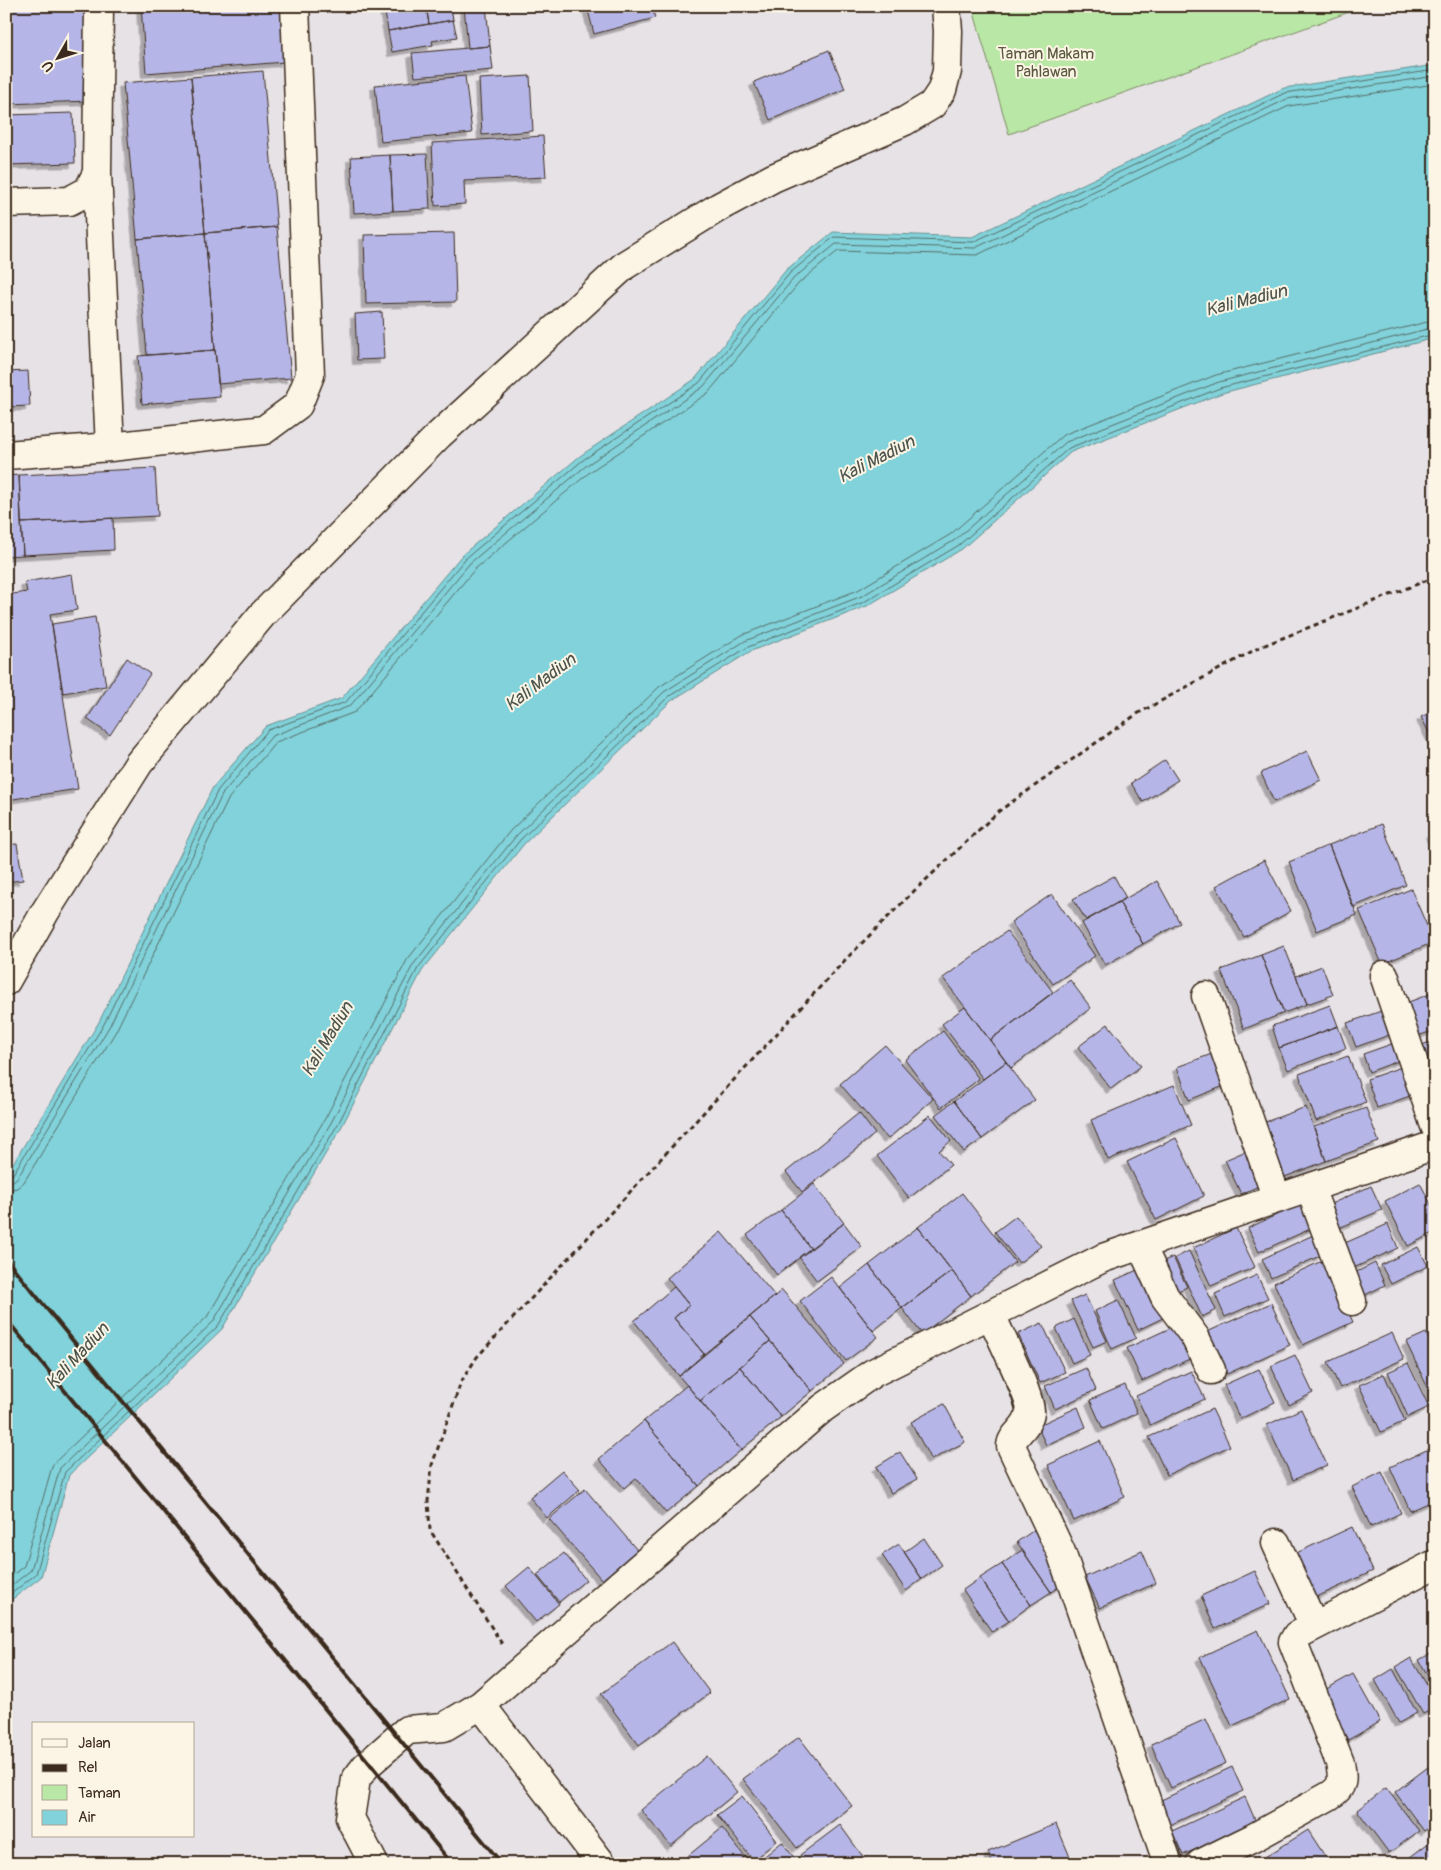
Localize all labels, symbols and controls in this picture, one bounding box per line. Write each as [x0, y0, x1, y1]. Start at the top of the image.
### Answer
north arrow [32, 32, 82, 82]
park label: Taman Makam Pahlawan [998, 44, 1094, 82]
text: U [39, 57, 58, 75]
water label: Kali Madiun [1203, 279, 1290, 322]
water label: Kali Madiun [834, 430, 919, 489]
water label: Kali Madiun [500, 648, 581, 717]
water label: Kali Madiun [296, 997, 359, 1081]
water label: Kali Madiun [41, 1317, 115, 1395]
legend [32, 1722, 195, 1838]
text: Jalan [78, 1734, 111, 1753]
text: Rel [78, 1758, 98, 1777]
text: Taman [78, 1784, 121, 1803]
text: Air [78, 1808, 96, 1827]

